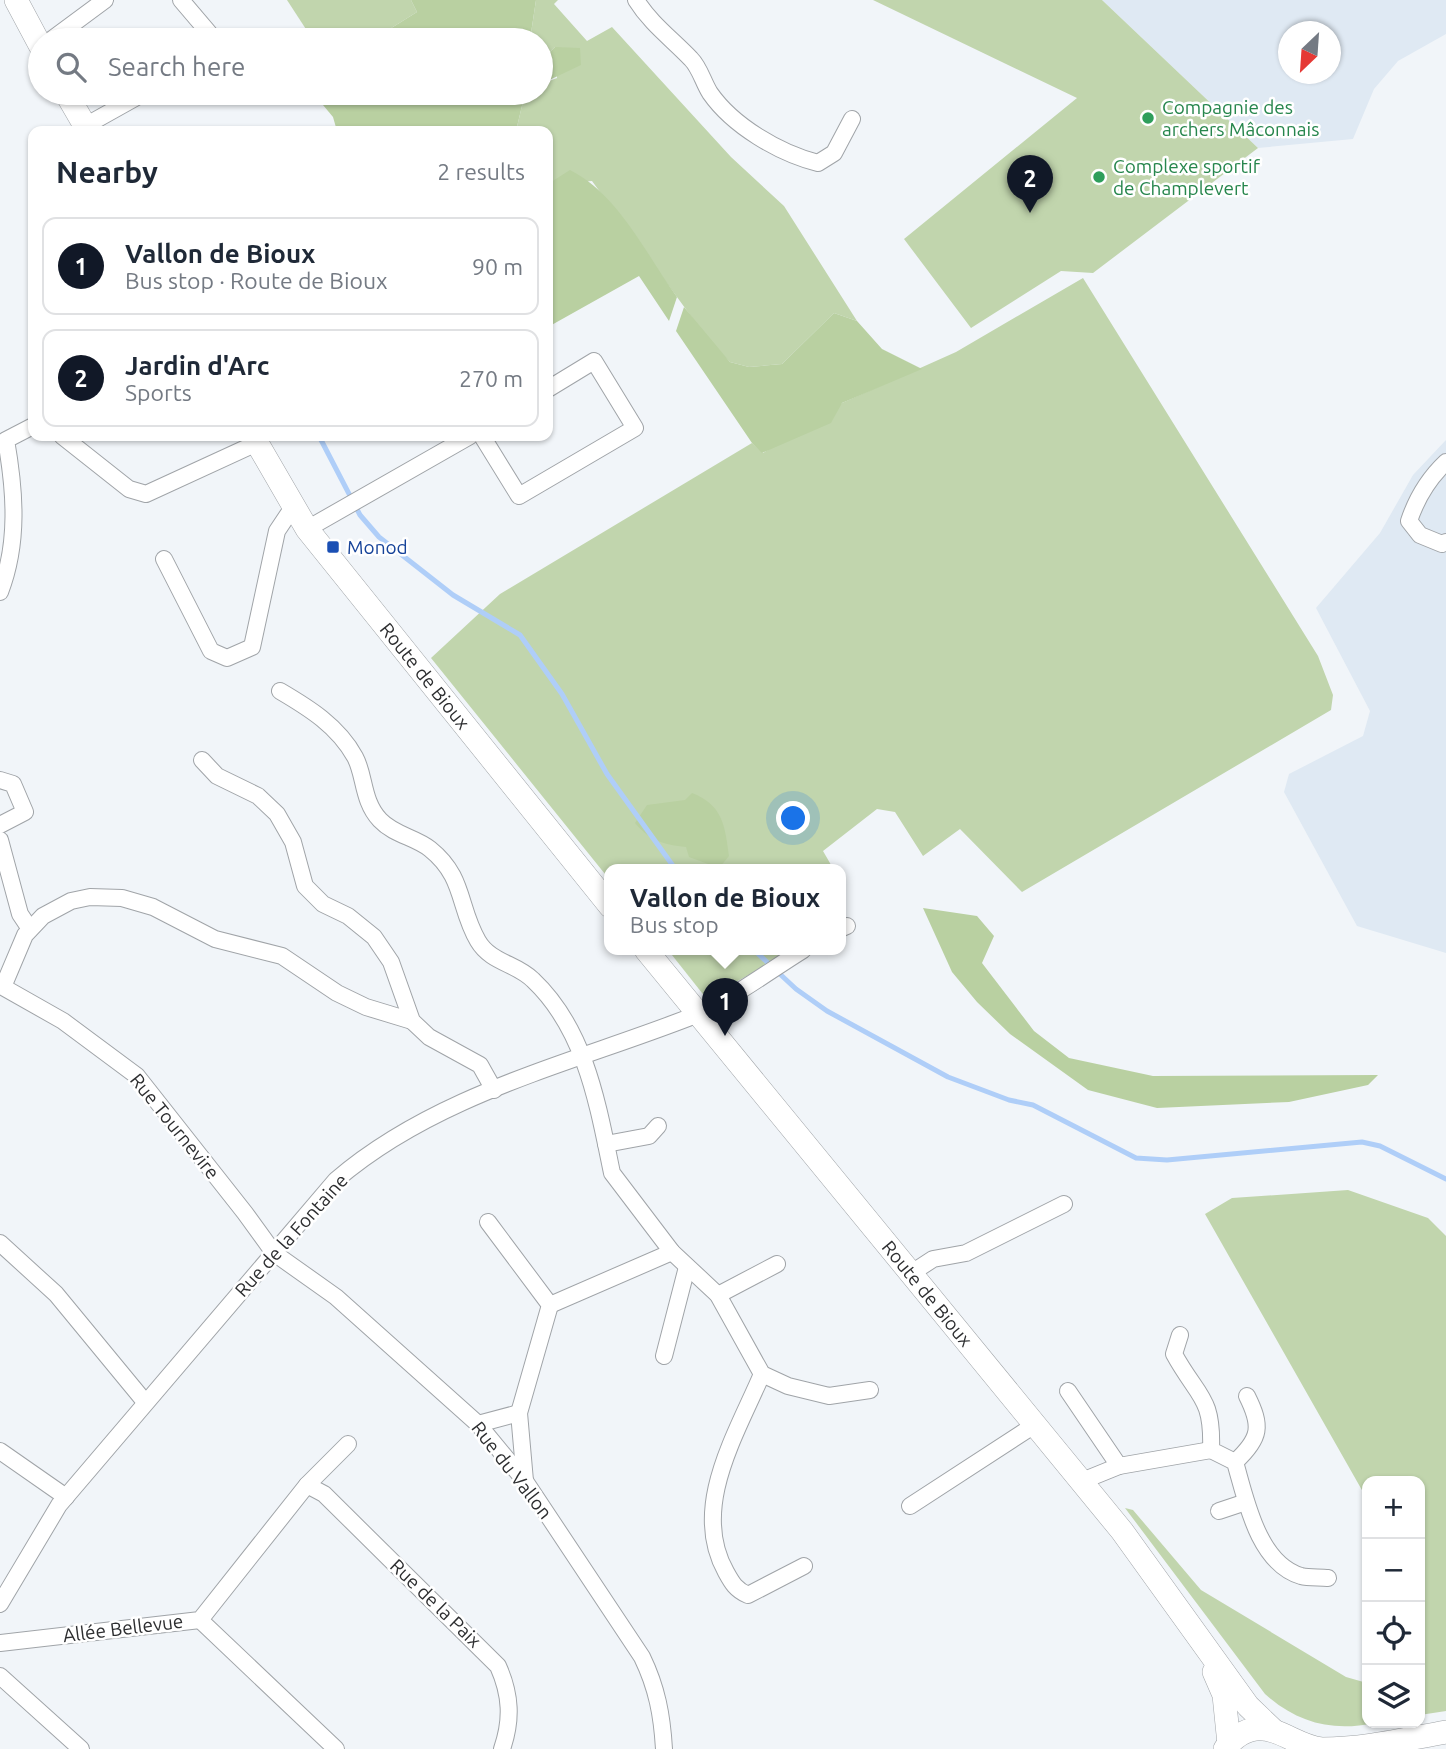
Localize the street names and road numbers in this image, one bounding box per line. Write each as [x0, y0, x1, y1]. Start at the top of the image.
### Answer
street label: Route de Bioux [376, 618, 475, 734]
street label: Rue Tournevire [126, 1069, 224, 1183]
street label: Rue de la Fontaine [230, 1169, 352, 1301]
street label: Route de Bioux [878, 1236, 977, 1351]
street label: Rue du Vallon [467, 1417, 557, 1523]
street label: Rue de la Paix [386, 1554, 486, 1652]
street label: Allée Bellevue [61, 1610, 185, 1646]

